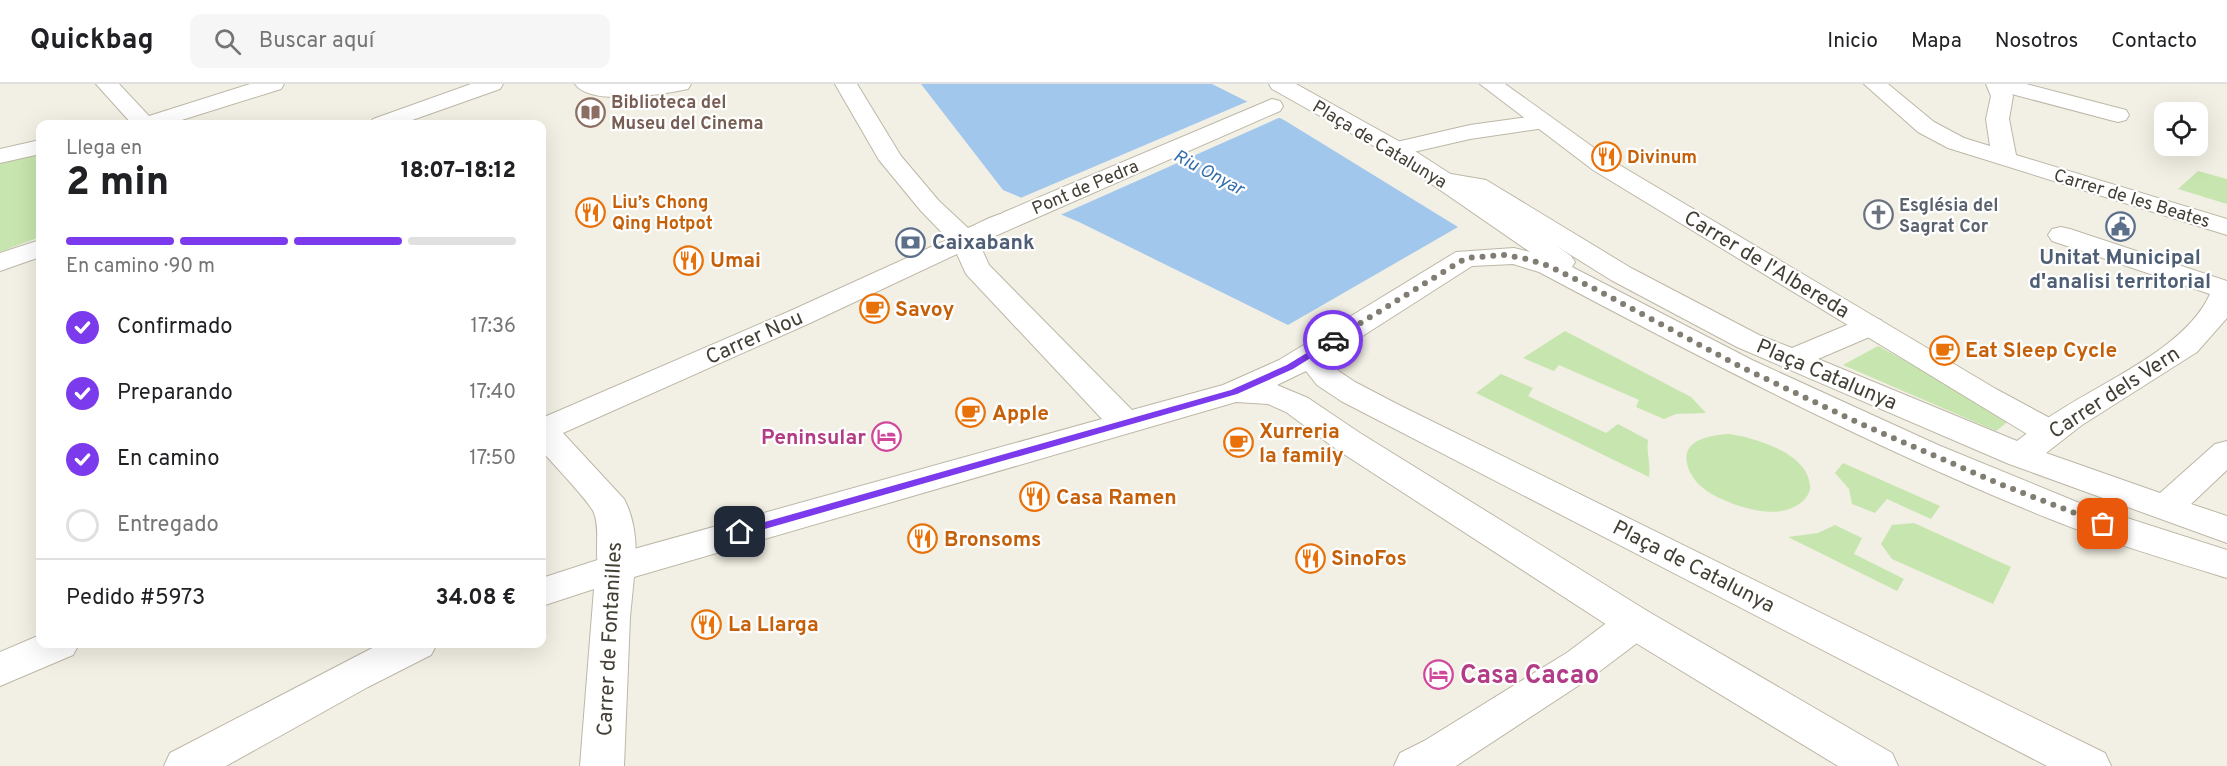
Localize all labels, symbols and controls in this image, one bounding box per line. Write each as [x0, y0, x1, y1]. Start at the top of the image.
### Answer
search box [190, 14, 610, 68]
text: Quickbag [30, 23, 154, 59]
icon: search [211, 25, 244, 58]
text: Buscar aquí [259, 28, 374, 55]
text: Inicio [1827, 28, 1878, 55]
text: Mapa [1911, 28, 1962, 55]
text: Nosotros [1995, 28, 2078, 55]
text: Contacto [2111, 28, 2197, 55]
place label: Biblioteca del Museu del Cinema [611, 92, 764, 136]
library icon: Biblioteca del Museu del Cinema [574, 96, 606, 128]
street label: Plaça de Catalunya [1308, 96, 1451, 195]
map controls [2154, 102, 2208, 156]
button: locate [2154, 102, 2208, 156]
text: Llega en [66, 136, 142, 162]
restaurant icon: Divinum [1590, 141, 1622, 173]
water label: Riu Onyar [1169, 145, 1249, 202]
place label: Divinum [1627, 147, 1697, 170]
street label: Pont de Pedra [1029, 156, 1143, 221]
text: 18:07–18:12 [401, 158, 516, 185]
text: 2 min [66, 160, 169, 209]
street label: Carrer de les Beates [2051, 165, 2212, 234]
place label: Liu’s Chong Qing Hotpot [612, 192, 713, 236]
place label: Església del Sagrat Cor [1899, 195, 1998, 239]
restaurant icon: Liu’s Chong Qing Hotpot [575, 196, 607, 228]
church icon: Església del Sagrat Cor [1862, 199, 1894, 231]
street label: Carrer de l'Albereda [1678, 205, 1854, 325]
public building icon: Unitat Municipal d'analisi territorial [2104, 210, 2136, 242]
bank icon: Caixabank [895, 226, 927, 258]
place label: Caixabank [932, 230, 1035, 257]
restaurant icon: Umai [673, 244, 705, 276]
place label: Unitat Municipal d'analisi territorial [2029, 245, 2211, 296]
place label: Umai [710, 248, 761, 275]
text: En camino · 90 m [66, 254, 215, 280]
cafe icon: Savoy [858, 293, 890, 325]
place label: Savoy [895, 297, 954, 324]
street label: Carrer Nou [702, 305, 807, 372]
courier [1303, 310, 1363, 370]
icon: check [66, 311, 99, 344]
text: Confirmado [117, 314, 233, 341]
text: 17:36 [471, 314, 516, 340]
icon: car [1317, 324, 1350, 357]
street label: Plaça Catalunya [1752, 334, 1901, 417]
cafe icon: Eat Sleep Cycle [1928, 334, 1960, 366]
place label: Eat Sleep Cycle [1965, 338, 2117, 365]
street label: Carrer dels Vern [2044, 341, 2185, 446]
icon: check [66, 377, 99, 410]
text: Preparando [117, 380, 233, 407]
text: 17:40 [469, 380, 516, 406]
cafe icon: Apple [955, 397, 987, 429]
place label: Apple [992, 401, 1049, 428]
place label: Xurreria la family [1259, 419, 1344, 470]
hotel icon: Peninsular [871, 421, 903, 453]
place label: Peninsular [761, 425, 866, 452]
cafe icon: Xurreria la family [1222, 427, 1254, 459]
icon: check [66, 443, 99, 476]
text: En camino [117, 446, 219, 473]
text: 17:50 [469, 446, 516, 472]
restaurant icon: Casa Ramen [1019, 481, 1051, 513]
place label: Casa Ramen [1056, 485, 1177, 512]
pin [2077, 498, 2128, 549]
pin [714, 506, 765, 557]
icon: bag [2086, 507, 2119, 540]
text: Entregado [117, 512, 219, 539]
icon: home [723, 515, 756, 548]
street label: Plaça de Catalunya [1608, 515, 1779, 620]
restaurant icon: Bronsoms [907, 523, 939, 555]
place label: Bronsoms [944, 527, 1041, 554]
street label: Carrer de Fontanilles [592, 541, 629, 737]
restaurant icon: SinoFos [1294, 542, 1326, 574]
place label: SinoFos [1331, 546, 1407, 573]
text: Pedido #5973 [66, 585, 205, 612]
text: 34.08 € [436, 585, 516, 612]
restaurant icon: La Llarga [691, 608, 723, 640]
place label: La Llarga [728, 612, 819, 639]
hotel icon: Casa Cacao [1423, 658, 1455, 690]
place label: Casa Cacao [1460, 660, 1599, 693]

